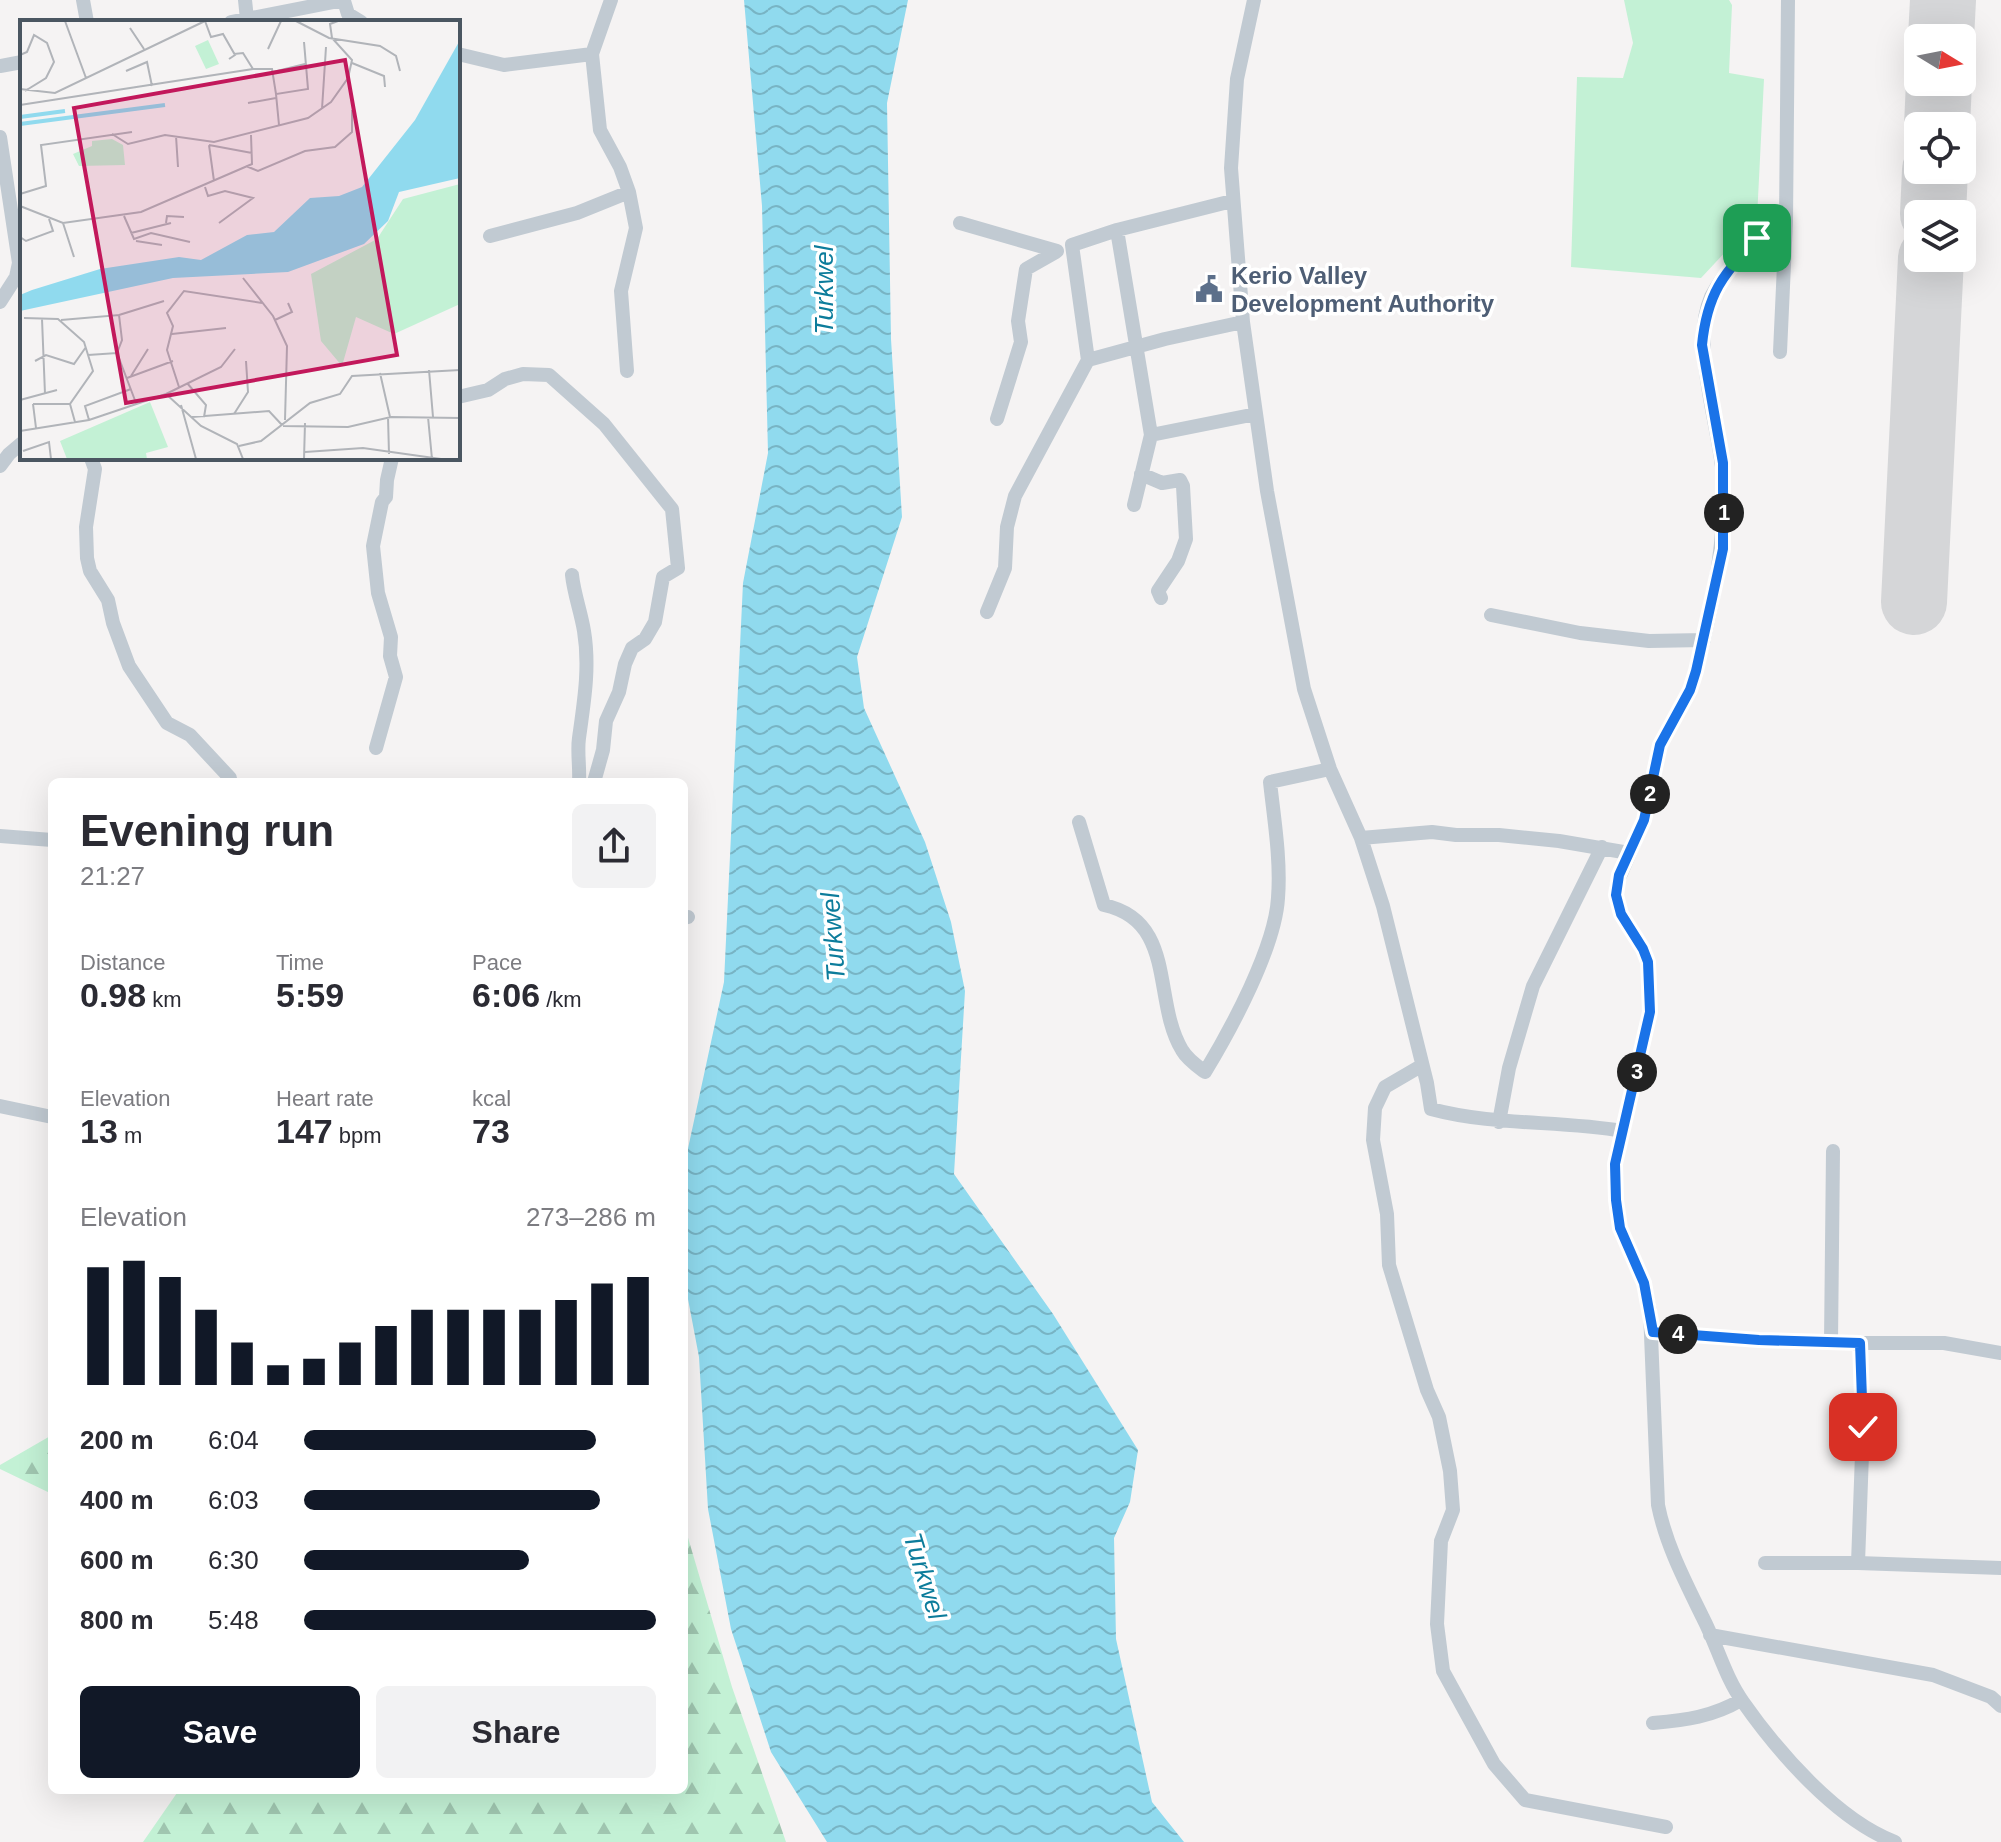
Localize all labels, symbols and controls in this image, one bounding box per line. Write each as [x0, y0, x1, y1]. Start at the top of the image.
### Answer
inset map [20, 20, 460, 460]
north arrow [1904, 24, 1976, 96]
map controls [1904, 24, 1976, 272]
button: locate [1904, 112, 1976, 184]
button: layers [1904, 200, 1976, 272]
pin [1723, 204, 1791, 272]
icon: arrive [1735, 216, 1779, 260]
water label: Turkwel [809, 244, 839, 335]
place label: Kerio Valley Development Authority [1231, 262, 1495, 317]
public building icon: Kerio Valley Development Authority [1194, 274, 1224, 304]
pin: 1 [1704, 493, 1744, 533]
text: 1 [1718, 500, 1730, 525]
pin: 2 [1630, 774, 1670, 814]
text: 2 [1644, 781, 1656, 806]
button: share [572, 804, 656, 888]
text: Evening run [80, 806, 334, 855]
text: 21:27 [80, 861, 145, 891]
water label: Turkwel [815, 890, 851, 982]
text: Distance [80, 950, 166, 975]
text: Time [276, 950, 324, 975]
text: Pace [472, 950, 522, 975]
text: 0.98 [80, 976, 146, 1014]
text: 5:59 [276, 976, 344, 1014]
text: 6:06 [472, 976, 540, 1014]
text: km [146, 987, 182, 1012]
text: /km [540, 987, 582, 1012]
pin: 3 [1617, 1052, 1657, 1092]
text: 3 [1631, 1059, 1643, 1084]
text: Elevation [80, 1086, 171, 1111]
text: Heart rate [276, 1086, 374, 1111]
text: kcal [472, 1086, 511, 1111]
text: 13 [80, 1112, 118, 1150]
text: 147 [276, 1112, 333, 1150]
text: 73 [472, 1112, 510, 1150]
text: m [118, 1123, 142, 1148]
text: bpm [333, 1123, 382, 1148]
text: Elevation [80, 1202, 187, 1232]
text: 273–286 m [526, 1202, 656, 1232]
pin: 4 [1658, 1314, 1698, 1354]
text: 4 [1672, 1321, 1684, 1346]
pin [1829, 1393, 1897, 1461]
icon: check [1841, 1405, 1885, 1449]
text: 200 m [80, 1425, 154, 1455]
text: 6:04 [208, 1425, 259, 1455]
text: 400 m [80, 1485, 154, 1515]
text: 6:03 [208, 1485, 259, 1515]
water label: Turkwel [898, 1529, 953, 1624]
text: 600 m [80, 1545, 154, 1575]
text: 6:30 [208, 1545, 259, 1575]
text: 800 m [80, 1605, 154, 1635]
text: 5:48 [208, 1605, 259, 1635]
button: Save [80, 1686, 360, 1778]
button: Share [376, 1686, 656, 1778]

